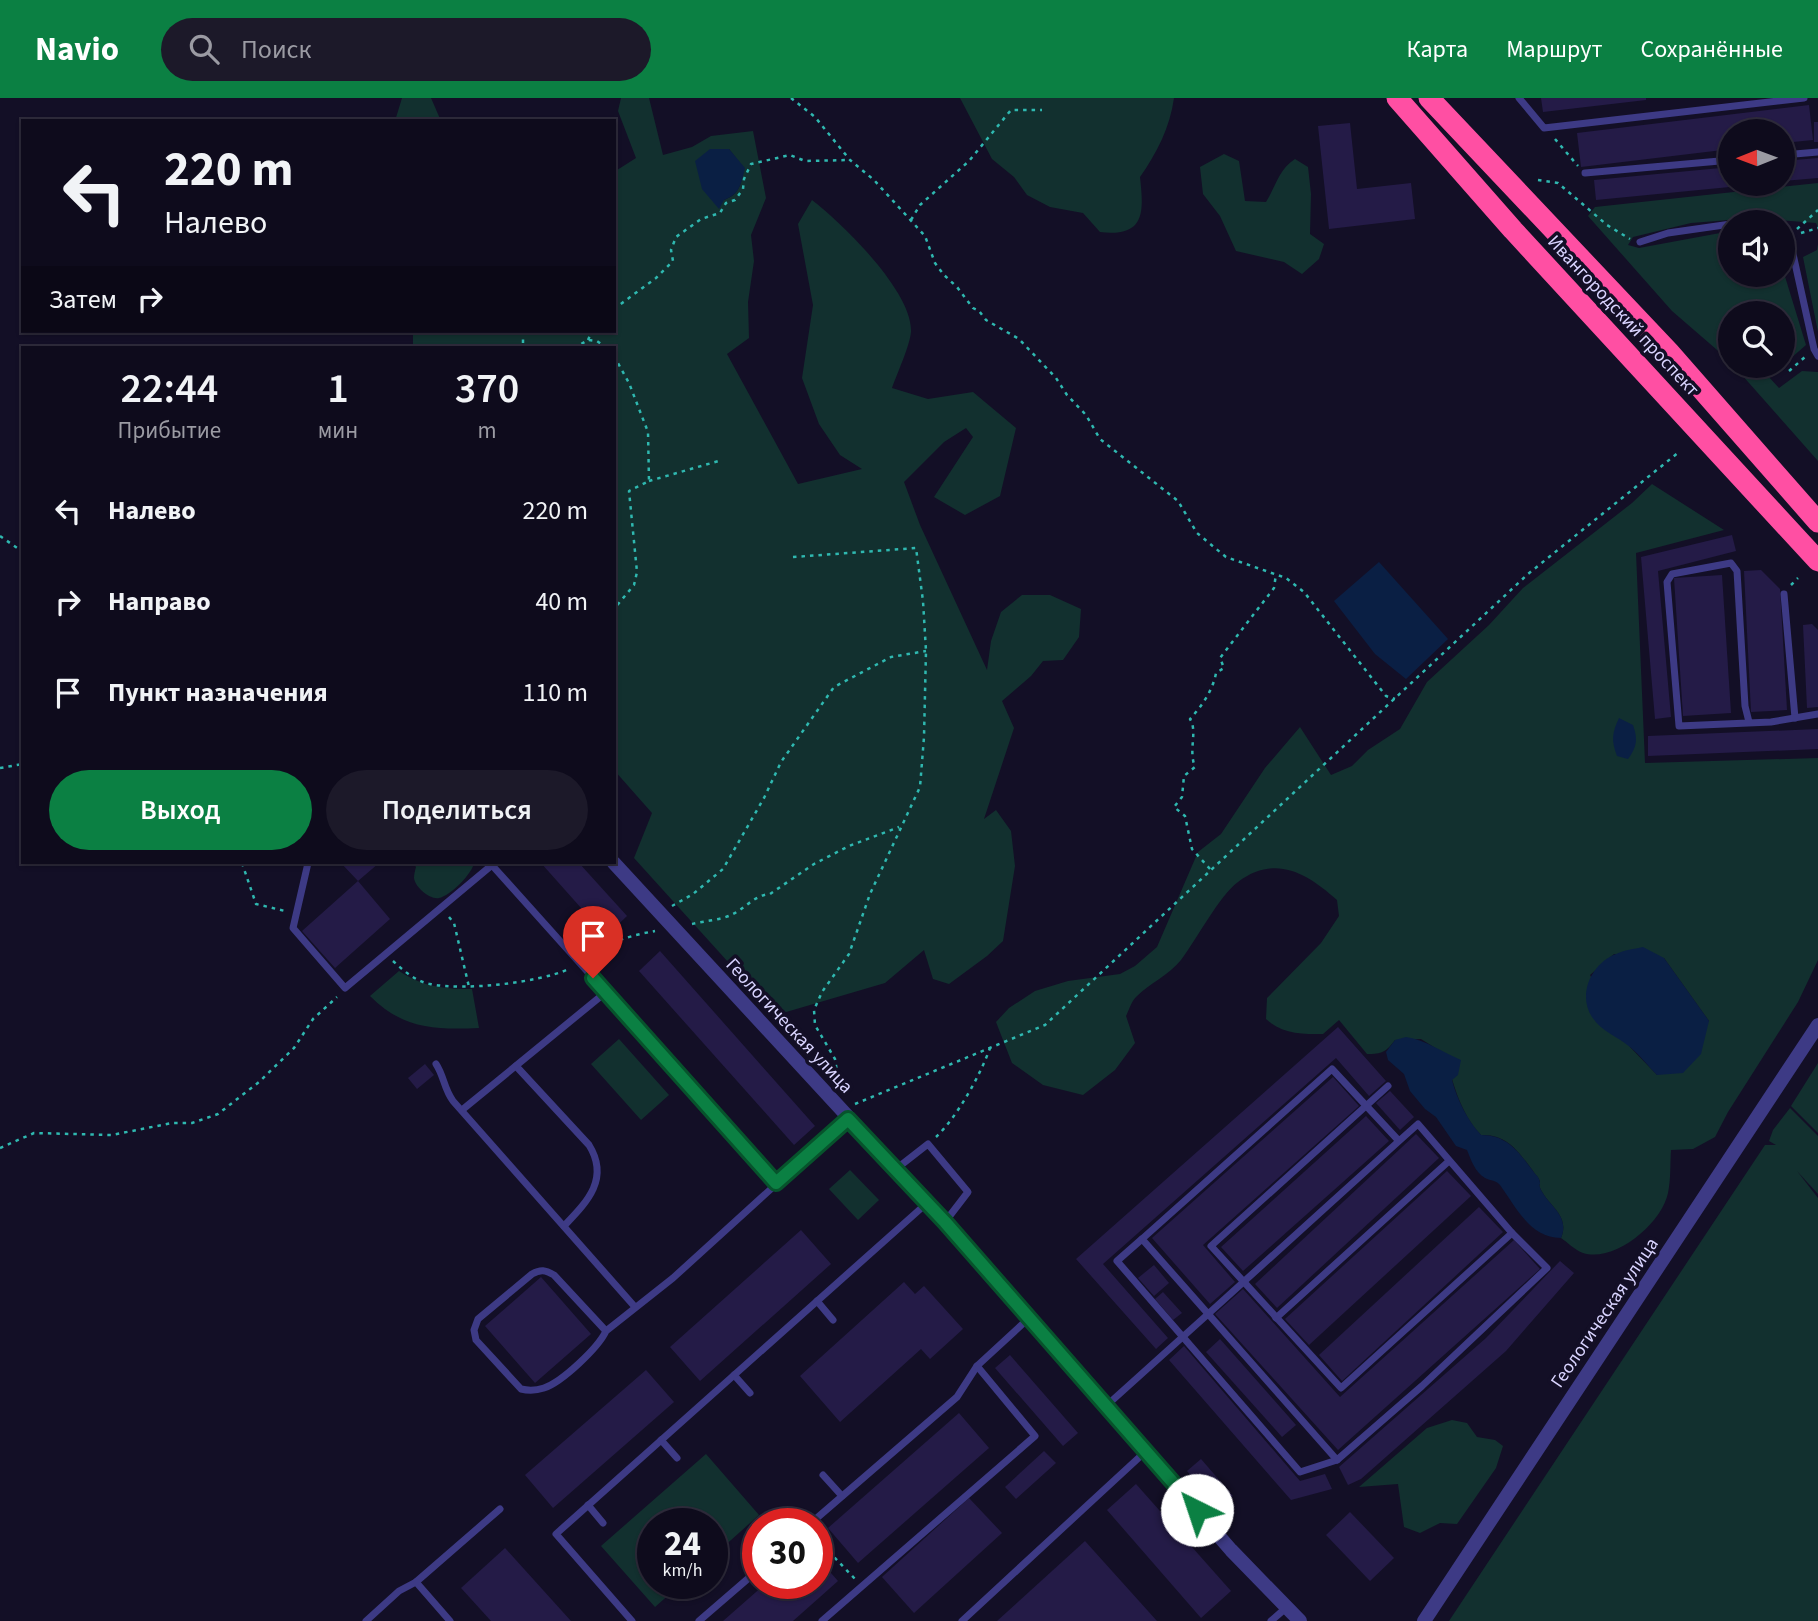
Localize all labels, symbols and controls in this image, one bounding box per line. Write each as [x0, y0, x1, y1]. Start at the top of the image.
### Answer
search box [161, 18, 651, 81]
text: Navio [35, 26, 119, 73]
icon: search [185, 30, 223, 68]
text: Поиск [241, 31, 311, 68]
text: Карта [1407, 32, 1468, 67]
text: Маршрут [1506, 32, 1602, 67]
text: Сохранённые [1640, 32, 1783, 67]
north arrow [1718, 119, 1796, 196]
map controls [1718, 119, 1795, 378]
text: 220 m [164, 135, 293, 205]
icon: left [49, 147, 140, 238]
text: Налево [164, 200, 267, 246]
button: sound [1718, 210, 1795, 287]
street label: Ивангородский проспект [1541, 229, 1705, 403]
icon: right [131, 280, 169, 318]
text: Затем [49, 281, 117, 318]
button: search [1718, 301, 1795, 378]
text: 22:44 [120, 359, 218, 419]
text: 1 [327, 359, 349, 419]
text: 370 [455, 359, 519, 419]
text: Прибытие [118, 414, 221, 447]
text: мин [318, 414, 358, 447]
text: m [478, 414, 497, 447]
icon: left [49, 492, 87, 530]
text: Налево [108, 492, 196, 529]
text: 220 m [522, 492, 588, 529]
icon: right [49, 583, 87, 621]
text: Направо [108, 583, 211, 620]
text: 40 m [535, 583, 588, 620]
icon: arrive [49, 674, 87, 712]
text: Пункт назначения [108, 674, 328, 711]
text: 110 m [522, 674, 588, 711]
button: Выход [49, 770, 312, 850]
button: Поделиться [326, 770, 588, 850]
pin [563, 906, 623, 978]
icon: arrive [574, 917, 612, 955]
street label: Геологическая улица [719, 952, 859, 1100]
street label: Геологическая улица [1545, 1232, 1665, 1394]
position arrow [1160, 1473, 1234, 1547]
speed limit sign: 30 [742, 1508, 833, 1599]
text: 24 [664, 1519, 701, 1569]
text: km/h [663, 1558, 702, 1583]

